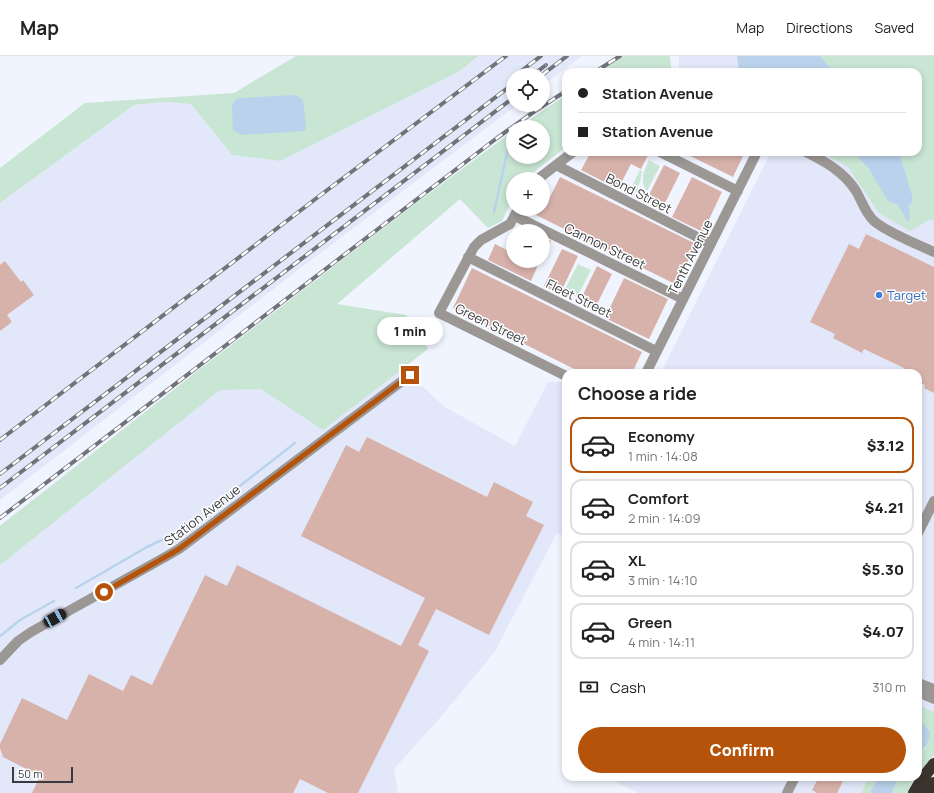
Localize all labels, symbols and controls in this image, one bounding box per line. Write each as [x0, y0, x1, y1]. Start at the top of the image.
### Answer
text: Map [20, 15, 59, 41]
text: Map [736, 18, 764, 37]
text: Directions [786, 18, 853, 37]
text: Saved [875, 18, 914, 37]
map controls [506, 68, 550, 268]
button: locate [506, 68, 550, 112]
text: Station Avenue [602, 83, 713, 104]
button: layers [506, 120, 550, 164]
text: Station Avenue [602, 121, 713, 142]
street label: Bond Street [603, 169, 675, 217]
button: + [506, 172, 550, 216]
street label: Tenth Avenue [663, 216, 717, 298]
street label: Cannon Street [561, 219, 649, 273]
button: − [506, 224, 550, 268]
street label: Fleet Street [543, 274, 615, 322]
place label: Target [887, 286, 926, 304]
marker: Target [874, 290, 884, 300]
street label: Green Street [452, 299, 530, 349]
callout: 1 min [377, 317, 443, 345]
text: 1 min [394, 322, 426, 340]
route end [401, 366, 419, 384]
text: Choose a ride [578, 381, 697, 405]
text: Economy [628, 426, 695, 447]
icon: car [580, 427, 616, 463]
text: $3.12 [867, 435, 904, 456]
text: 1 min · 14:08 [628, 447, 698, 465]
street label: Station Avenue [160, 480, 244, 550]
text: Comfort [628, 488, 689, 509]
icon: car [580, 489, 616, 525]
text: $4.21 [865, 497, 904, 518]
text: 2 min · 14:09 [628, 509, 701, 527]
text: XL [628, 550, 646, 571]
icon: car [580, 551, 616, 587]
text: $5.30 [862, 559, 904, 580]
text: 3 min · 14:10 [628, 571, 697, 589]
route start [95, 583, 113, 601]
car [42, 607, 68, 629]
text: Green [628, 612, 672, 633]
icon: car [580, 613, 616, 649]
text: $4.07 [862, 621, 904, 642]
text: 4 min · 14:11 [628, 633, 695, 651]
icon: cash [578, 676, 600, 698]
text: Cash [610, 677, 646, 698]
text: 310 m [872, 678, 906, 696]
button: Confirm [578, 727, 906, 773]
scale bar [12, 765, 73, 784]
text: 50 m [18, 766, 43, 781]

